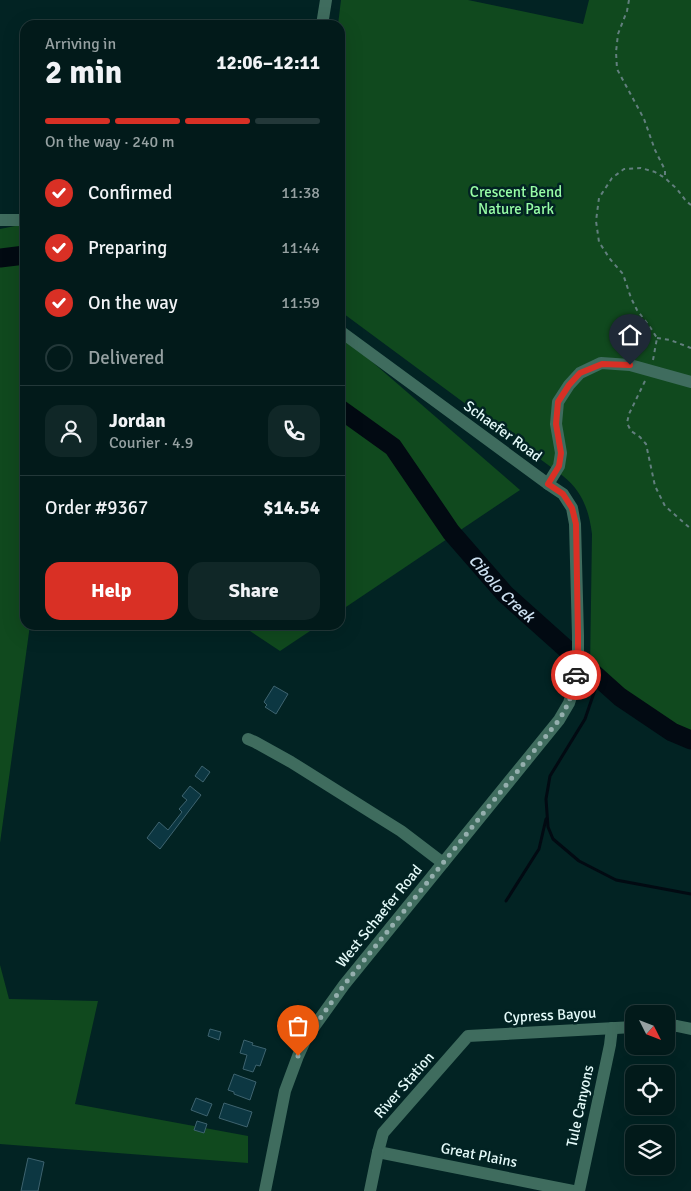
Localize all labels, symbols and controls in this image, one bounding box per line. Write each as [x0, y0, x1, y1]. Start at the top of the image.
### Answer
text: Arriving in [45, 34, 116, 54]
text: 12:06–12:11 [216, 51, 320, 75]
text: 2 min [45, 53, 122, 92]
text: On the way · 240 m [45, 132, 175, 152]
icon: check [45, 179, 73, 207]
text: Confirmed [88, 181, 172, 205]
text: 11:38 [281, 183, 320, 203]
park label: Crescent Bend Nature Park [470, 183, 562, 218]
icon: check [45, 234, 73, 262]
text: Preparing [88, 236, 167, 260]
text: 11:44 [281, 238, 320, 258]
icon: check [45, 289, 73, 317]
text: On the way [88, 291, 178, 315]
text: 11:59 [281, 293, 320, 313]
pin [609, 314, 651, 365]
icon: home [616, 321, 644, 349]
text: Delivered [88, 346, 164, 370]
street label: Schaefer Road [461, 397, 546, 465]
button: person [45, 405, 97, 457]
button: phone [268, 405, 320, 457]
text: Jordan [109, 409, 166, 433]
text: Courier · 4.9 [109, 433, 193, 453]
text: Order #9367 [45, 496, 148, 520]
text: $14.54 [263, 496, 320, 520]
water label: Cibolo Creek [464, 551, 540, 628]
button: Help [45, 562, 178, 620]
button: Share [188, 562, 320, 620]
courier [551, 650, 601, 700]
icon: car [562, 661, 590, 689]
street label: West Schaefer Road [332, 861, 426, 971]
street label: Cypress Bayou [503, 1004, 597, 1026]
pin [277, 1005, 319, 1056]
north arrow [625, 1005, 675, 1055]
map controls [625, 1005, 675, 1175]
icon: bag [284, 1012, 312, 1040]
street label: River Station [370, 1048, 438, 1122]
street label: Tule Canyons [563, 1063, 598, 1149]
button: locate [625, 1065, 675, 1115]
button: layers [625, 1125, 675, 1175]
street label: Great Plains [439, 1139, 519, 1171]

